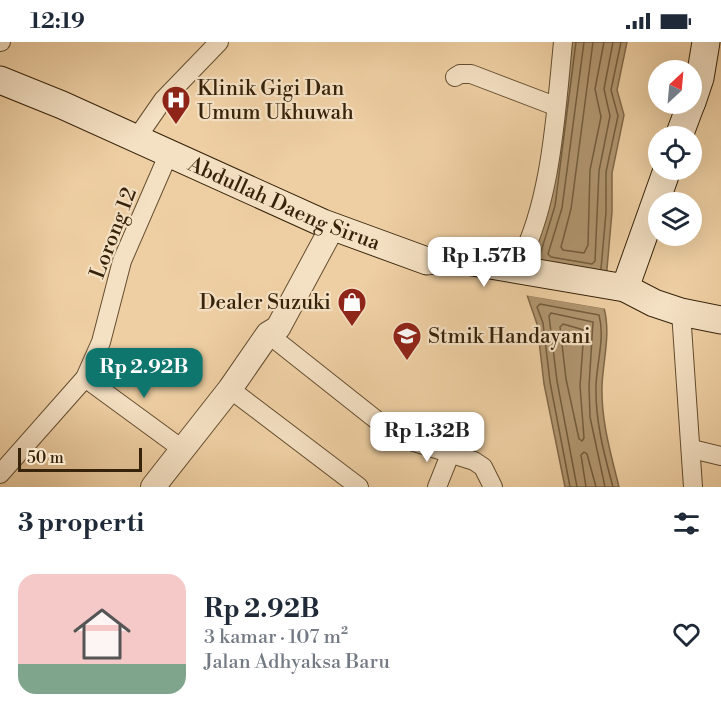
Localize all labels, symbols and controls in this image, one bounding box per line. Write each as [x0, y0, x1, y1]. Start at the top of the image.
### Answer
text: 12:19 [30, 8, 85, 35]
north arrow [648, 60, 702, 114]
map controls [648, 60, 702, 246]
place label: Klinik Gigi Dan Umum Ukhuwah [197, 76, 354, 126]
hospital icon: Klinik Gigi Dan Umum Ukhuwah [160, 84, 192, 126]
button: locate [648, 126, 702, 180]
street label: Abdullah Daeng Sirua [183, 151, 384, 257]
street label: Lorong 12 [85, 184, 143, 283]
button: layers [648, 192, 702, 246]
pin: Rp 1.57B [422, 237, 546, 288]
text: Rp 1.57B [442, 244, 526, 269]
shop icon: Dealer Suzuki [336, 286, 368, 328]
place label: Dealer Suzuki [199, 290, 331, 316]
school or university icon: Stmik Handayani [391, 320, 423, 362]
place label: Stmik Handayani [428, 324, 591, 350]
pin: Rp 2.92B [82, 348, 206, 399]
text: Rp 2.92B [100, 355, 188, 380]
pin: Rp 1.32B [365, 412, 489, 463]
text: Rp 1.32B [384, 419, 470, 444]
scale bar [18, 445, 142, 472]
text: 50 m [27, 448, 64, 468]
text: 3 properti [18, 507, 144, 539]
icon: filters [670, 507, 703, 540]
text: Rp 2.92B [204, 593, 319, 625]
icon: home [66, 598, 138, 670]
icon: heart [670, 618, 703, 651]
text: 3 kamar · 107 m² [204, 625, 348, 650]
text: Jalan Adhyaksa Baru [204, 650, 390, 675]

